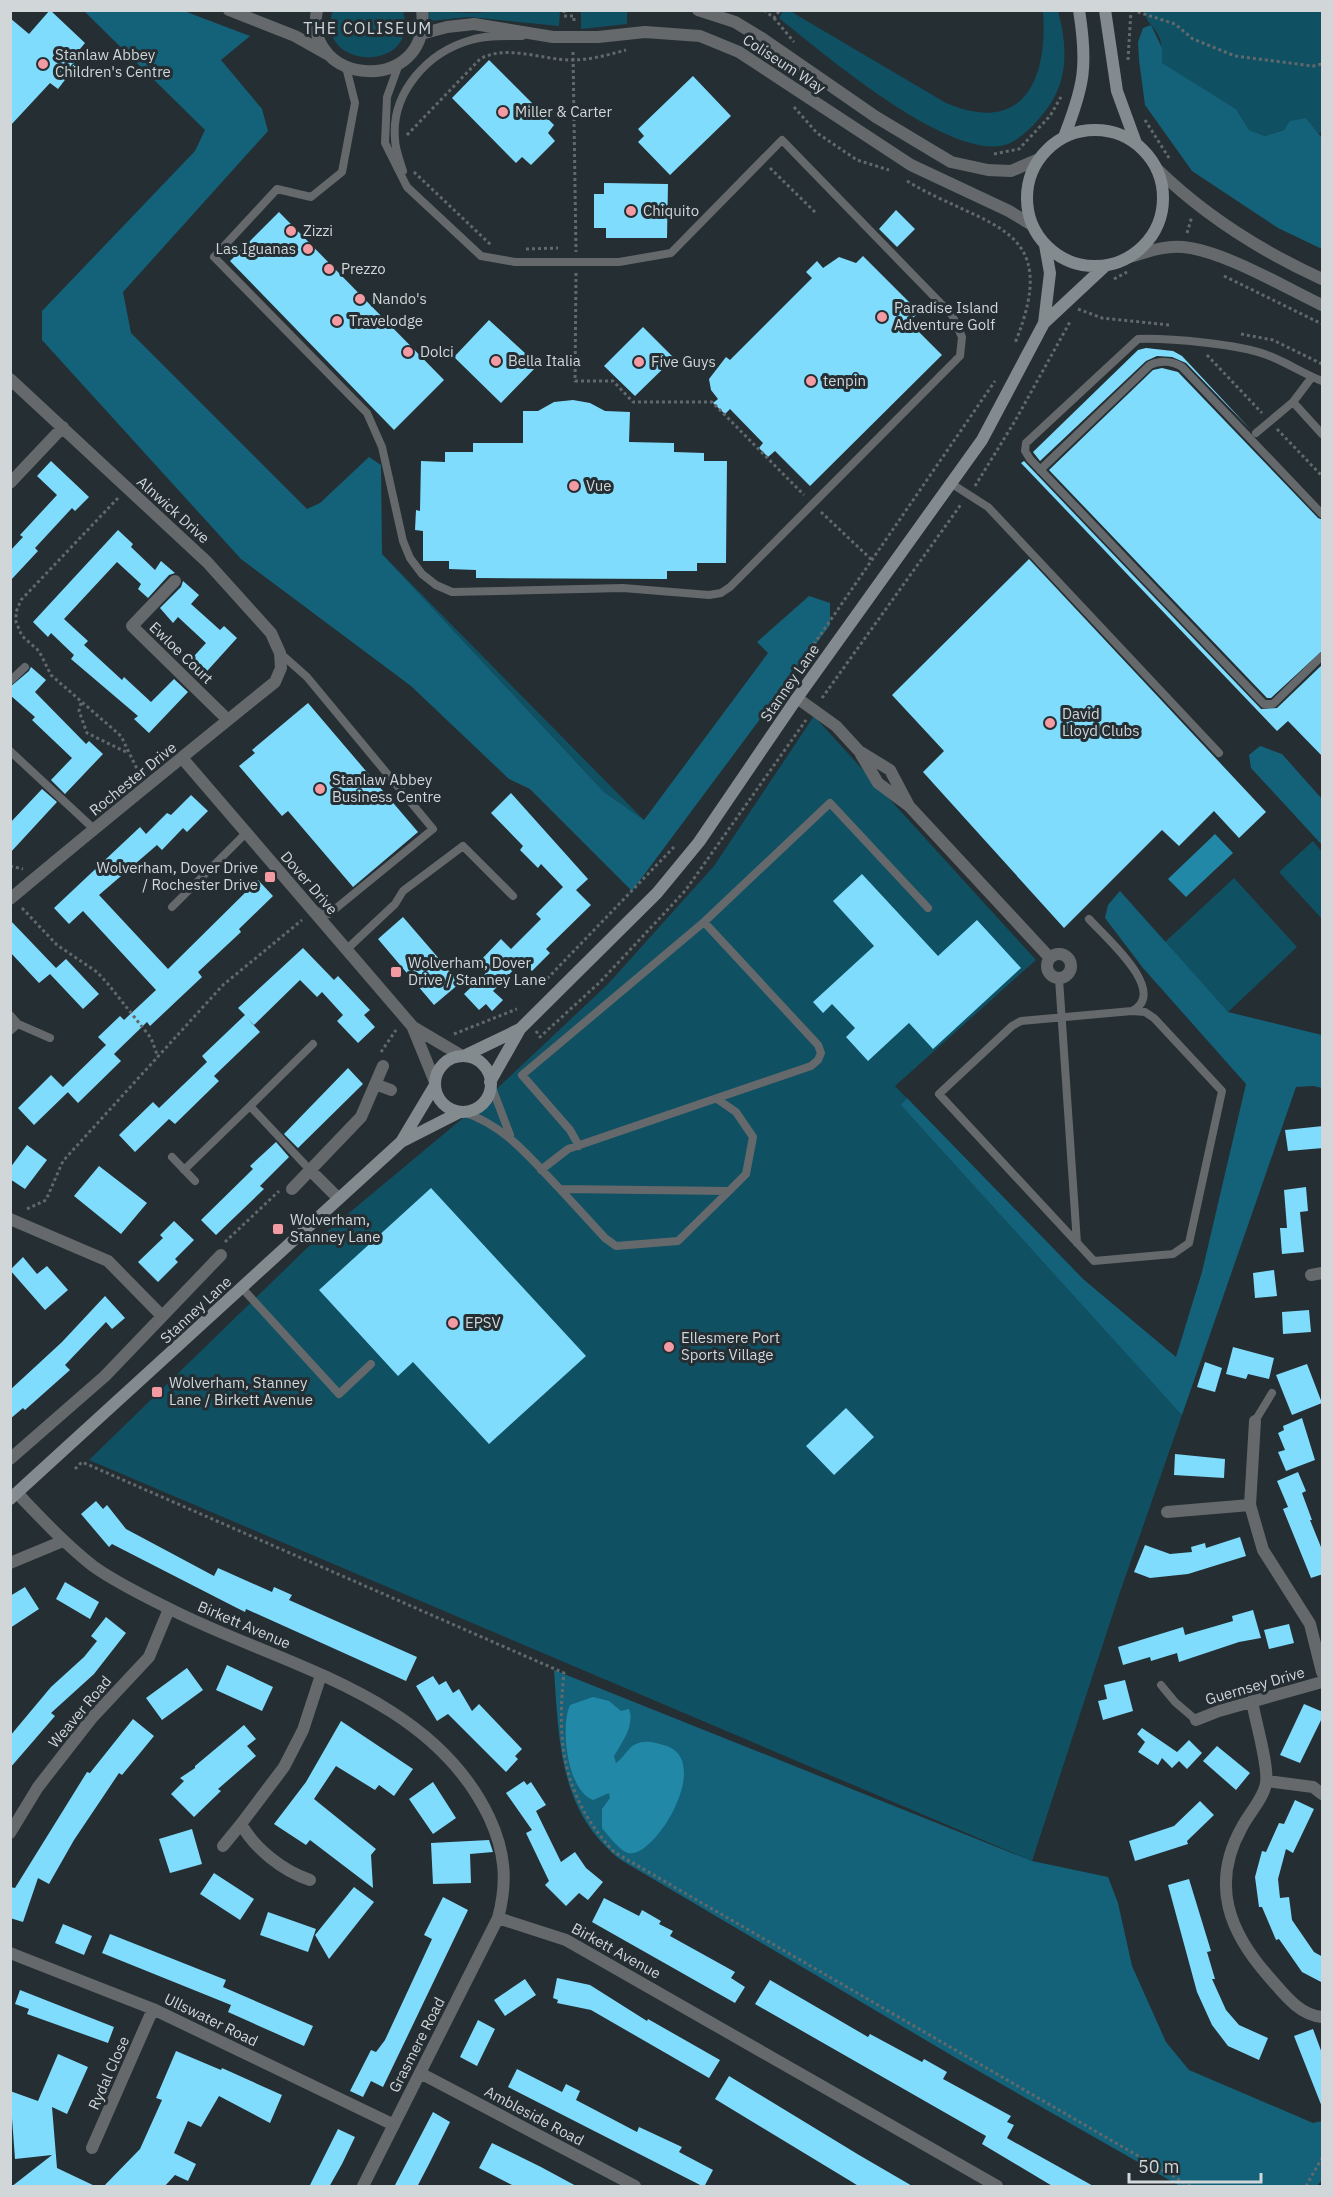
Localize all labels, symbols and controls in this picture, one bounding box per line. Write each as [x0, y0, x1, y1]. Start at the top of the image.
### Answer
district label: THE COLISEUM [303, 18, 433, 38]
street label: Coliseum Way [739, 30, 830, 98]
place label: Stanlaw Abbey Children's Centre [55, 45, 171, 81]
marker: Stanlaw Abbey Children's Centre [36, 57, 50, 71]
place label: Miller & Carter [515, 102, 613, 121]
marker: Miller & Carter [496, 105, 510, 119]
place label: Chiquito [643, 201, 699, 220]
marker: Chiquito [624, 204, 638, 218]
place label: Zizzi [303, 221, 333, 240]
marker: Zizzi [284, 224, 298, 238]
place label: Las Iguanas [215, 239, 296, 258]
marker: Las Iguanas [301, 242, 315, 256]
place label: Prezzo [341, 259, 386, 278]
marker: Prezzo [322, 262, 336, 276]
place label: Nando's [372, 289, 427, 308]
marker: Nando's [353, 292, 367, 306]
place label: Paradise Island Adventure Golf [894, 298, 999, 334]
marker: Paradise Island Adventure Golf [875, 310, 889, 324]
place label: Travelodge [349, 311, 423, 330]
marker: Travelodge [330, 314, 344, 328]
place label: Dolci [420, 342, 454, 361]
marker: Dolci [401, 345, 415, 359]
place label: Bella Italia [508, 351, 581, 370]
place label: Five Guys [651, 352, 716, 371]
marker: Bella Italia [489, 354, 503, 368]
marker: Five Guys [632, 355, 646, 369]
place label: tenpin [823, 371, 866, 390]
marker: tenpin [804, 374, 818, 388]
street label: Alnwick Drive [133, 472, 214, 547]
place label: Vue [586, 476, 612, 495]
marker: Vue [567, 479, 581, 493]
street label: Ewloe Court [145, 617, 217, 688]
street label: Stanney Lane [756, 640, 823, 725]
place label: David Lloyd Clubs [1062, 704, 1140, 740]
marker: David Lloyd Clubs [1043, 716, 1057, 730]
street label: Rochester Drive [85, 738, 180, 820]
place label: Stanlaw Abbey Business Centre [332, 770, 441, 806]
marker: Stanlaw Abbey Business Centre [313, 782, 327, 796]
street label: Dover Drive [277, 847, 342, 918]
place label: Wolverham, Dover Drive / Rochester Drive [97, 858, 258, 894]
marker: Wolverham, Dover Drive / Rochester Drive [263, 870, 277, 884]
place label: Wolverham, Dover Drive / Stanney Lane [408, 953, 546, 989]
marker: Wolverham, Dover Drive / Stanney Lane [389, 965, 403, 979]
place label: Wolverham, Stanney Lane [290, 1210, 380, 1246]
marker: Wolverham, Stanney Lane [271, 1222, 285, 1236]
street label: Stanney Lane [156, 1272, 235, 1347]
place label: EPSV [465, 1313, 501, 1332]
marker: EPSV [446, 1316, 460, 1330]
place label: Ellesmere Port Sports Village [681, 1328, 780, 1364]
marker: Ellesmere Port Sports Village [662, 1340, 676, 1354]
place label: Wolverham, Stanney Lane / Birkett Avenue [169, 1373, 313, 1409]
marker: Wolverham, Stanney Lane / Birkett Avenue [150, 1385, 164, 1399]
street label: Birkett Avenue [195, 1596, 293, 1653]
street label: Guernsey Drive [1203, 1662, 1307, 1709]
street label: Weaver Road [44, 1672, 115, 1752]
street label: Birkett Avenue [568, 1918, 664, 1983]
street label: Ullswater Road [161, 1989, 261, 2050]
street label: Grasmere Road [384, 1994, 449, 2096]
street label: Rydal Close [84, 2033, 133, 2113]
street label: Ambleside Road [481, 2081, 587, 2150]
scale bar [1129, 2146, 1261, 2184]
text: 50 m [1138, 2155, 1180, 2178]

